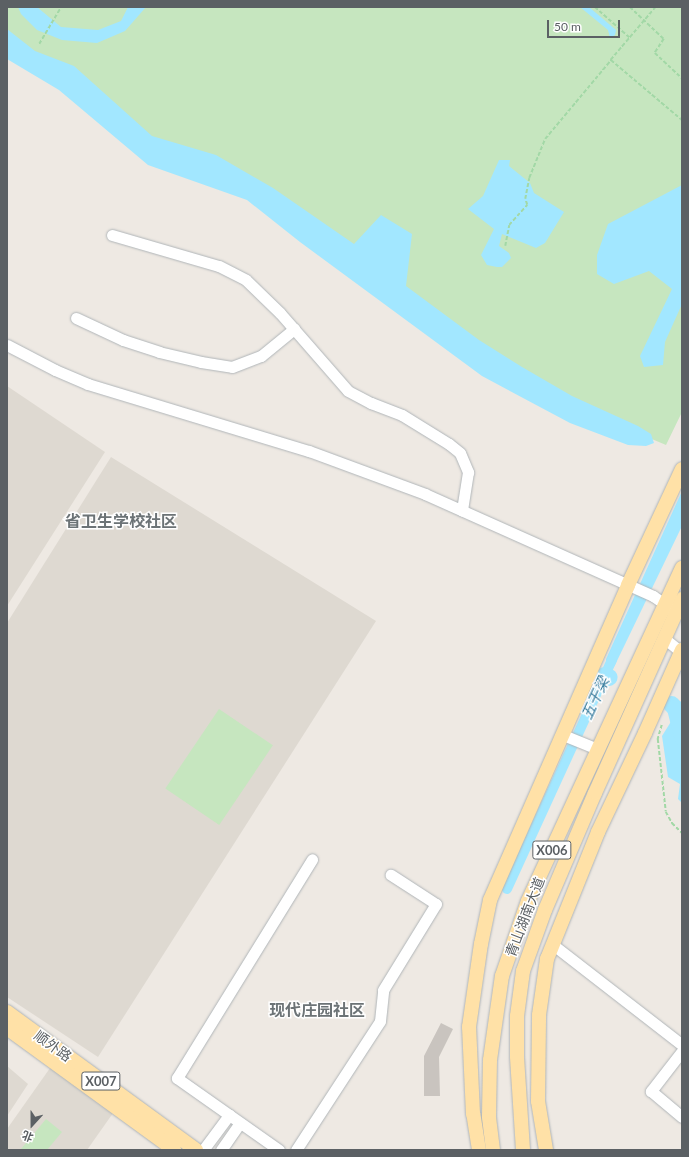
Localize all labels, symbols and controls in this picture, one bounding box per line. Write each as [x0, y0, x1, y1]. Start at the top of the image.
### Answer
scale bar [549, 12, 622, 38]
text: 50 m [554, 19, 581, 34]
district label: 省卫生学校社区 [65, 511, 177, 531]
water label: 五干梁 [577, 674, 613, 722]
road number: X006 [532, 839, 572, 861]
street label: 青山湖南大道 [502, 875, 548, 959]
district label: 现代庄园社区 [269, 1000, 365, 1020]
street label: 顺外路 [31, 1027, 75, 1065]
road number: X007 [81, 1070, 121, 1092]
north arrow [12, 1105, 52, 1145]
text: 北 [20, 1129, 35, 1145]

